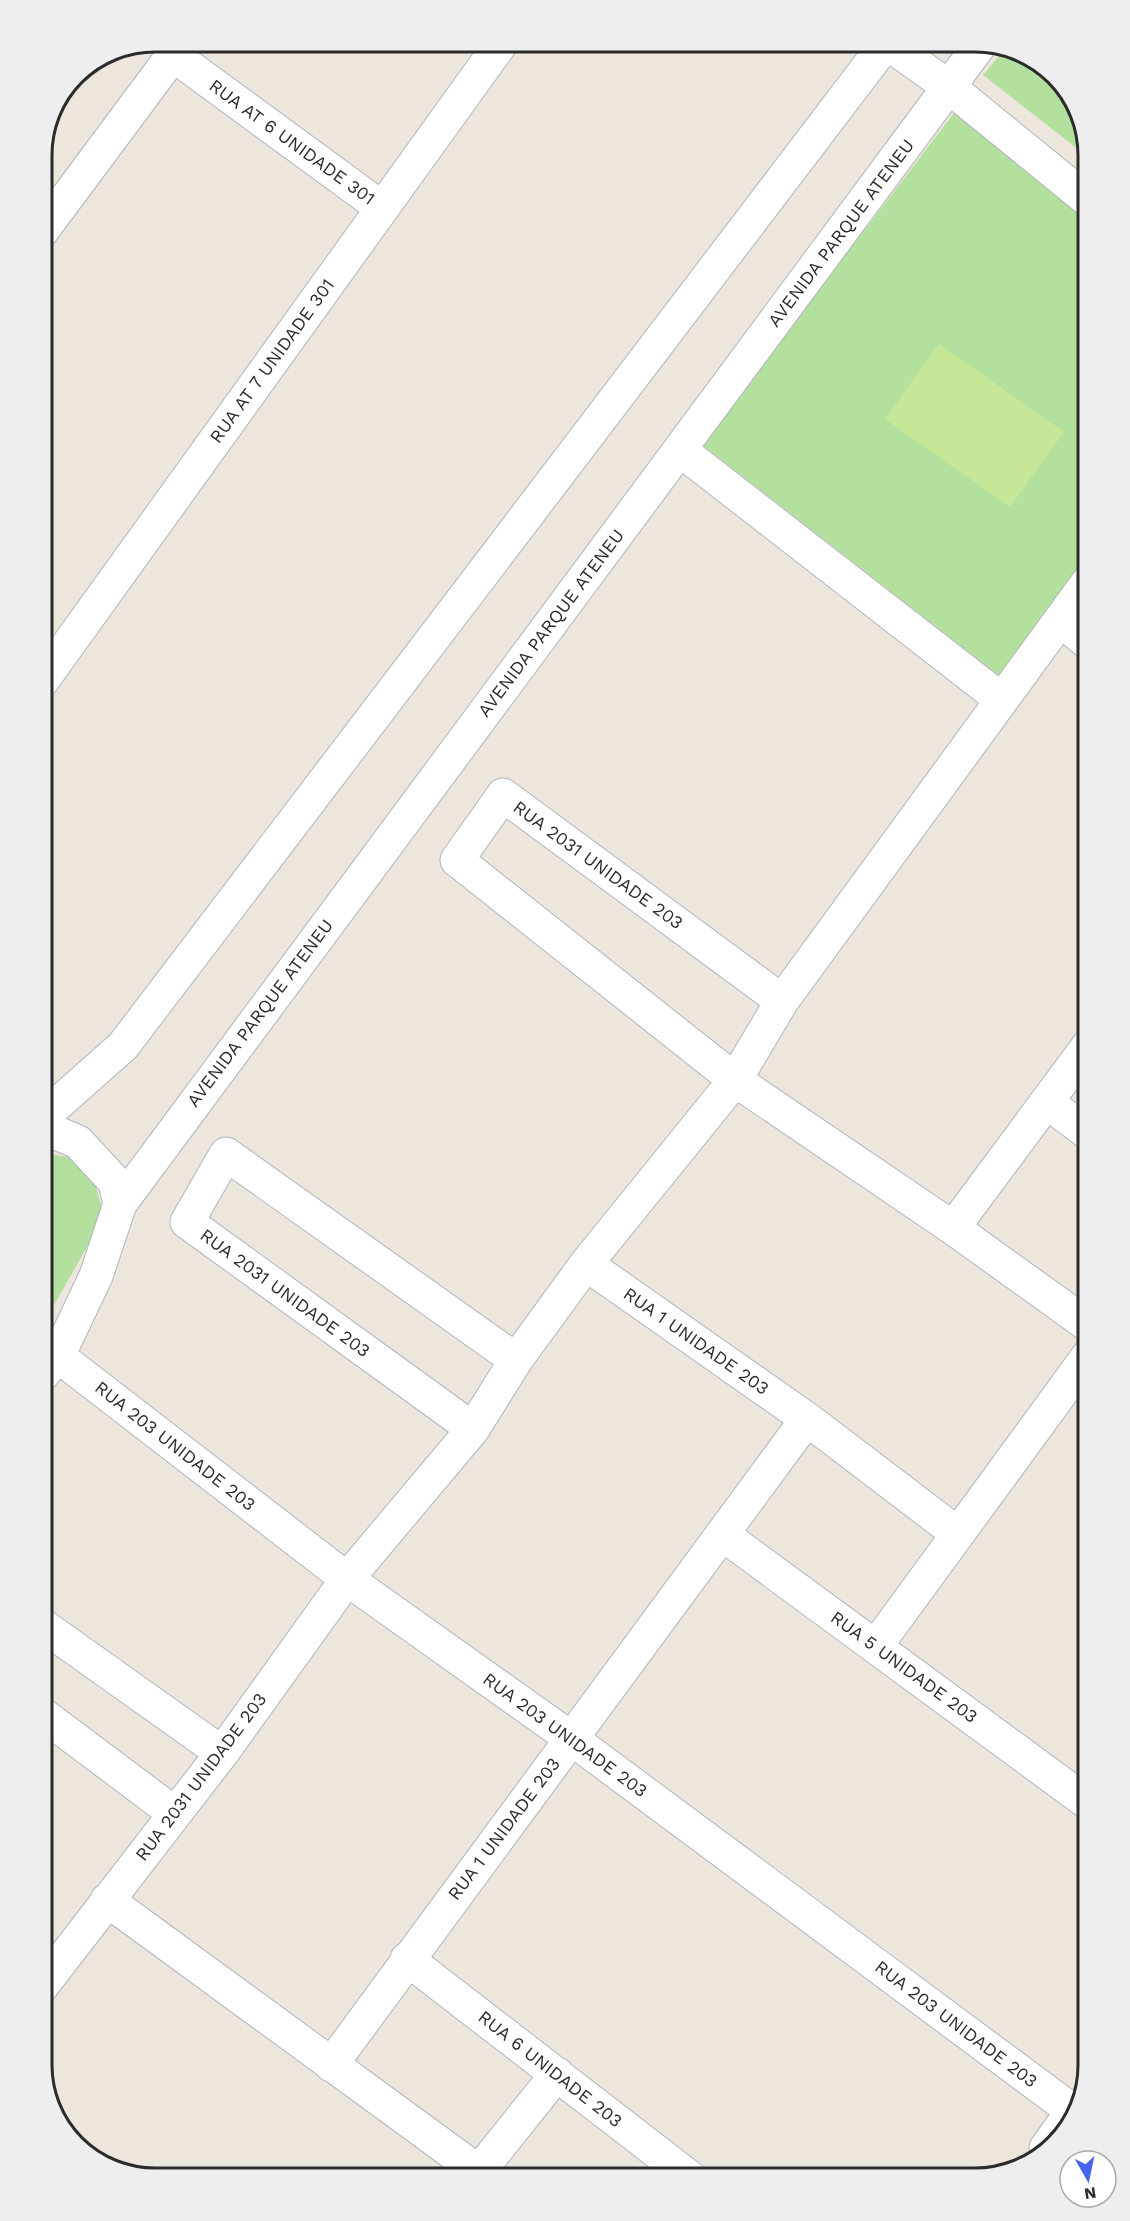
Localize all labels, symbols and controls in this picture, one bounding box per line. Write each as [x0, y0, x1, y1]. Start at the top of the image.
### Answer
street label: RUA AT 6 UNIDADE 301 [205, 74, 379, 209]
street label: AVENIDA PARQUE ATENEU [763, 135, 918, 331]
street label: RUA AT 7 UNIDADE 301 [205, 275, 338, 447]
street label: AVENIDA PARQUE ATENEU [473, 525, 628, 721]
street label: RUA 2031 UNIDADE 203 [509, 796, 687, 933]
street label: AVENIDA PARQUE ATENEU [182, 915, 337, 1111]
street label: RUA 2031 UNIDADE 203 [196, 1224, 374, 1361]
street label: RUA 1 UNIDADE 203 [620, 1282, 773, 1399]
street label: RUA 203 UNIDADE 203 [91, 1376, 260, 1515]
street label: RUA 5 UNIDADE 203 [827, 1606, 982, 1727]
street label: RUA 203 UNIDADE 203 [479, 1668, 651, 1801]
street label: RUA 2031 UNIDADE 203 [131, 1689, 271, 1865]
street label: RUA 1 UNIDADE 203 [443, 1753, 564, 1904]
street label: RUA 203 UNIDADE 203 [871, 1956, 1042, 2091]
street label: RUA 6 UNIDADE 203 [474, 2006, 626, 2131]
north arrow [1058, 2149, 1118, 2209]
text: N [1083, 2183, 1098, 2204]

